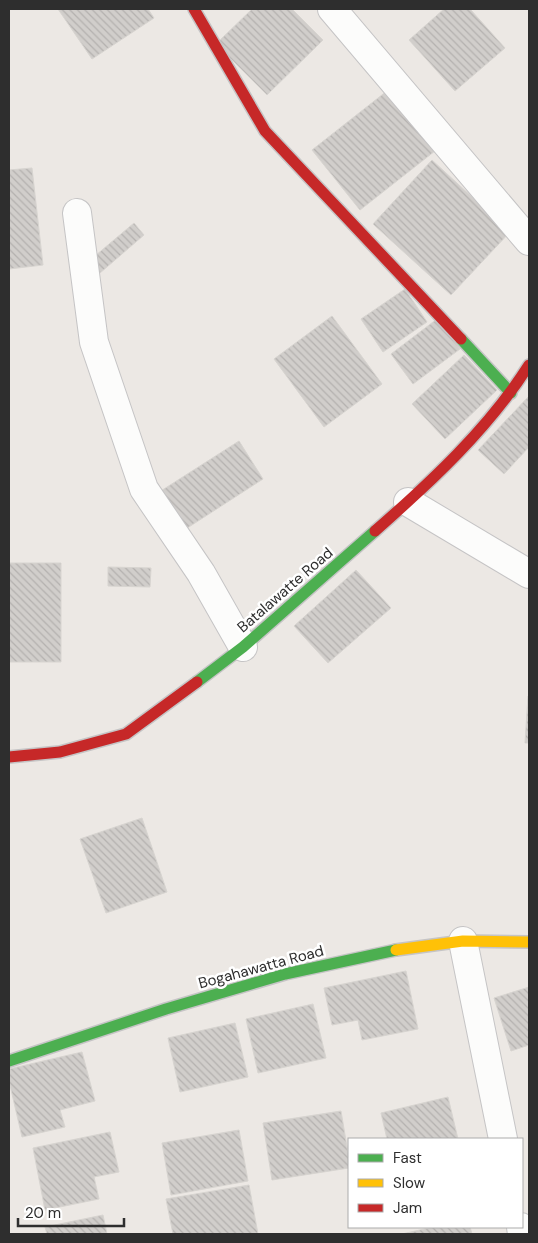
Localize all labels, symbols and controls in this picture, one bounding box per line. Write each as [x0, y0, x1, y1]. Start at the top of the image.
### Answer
street label: Batalawatte Road [233, 543, 337, 637]
street label: Bogahawatta Road [196, 941, 326, 993]
legend [348, 1138, 523, 1228]
text: Fast [393, 1148, 422, 1168]
text: Slow [393, 1173, 426, 1193]
scale bar [18, 1196, 124, 1228]
text: Jam [393, 1198, 422, 1218]
text: 20 m [25, 1203, 61, 1223]

